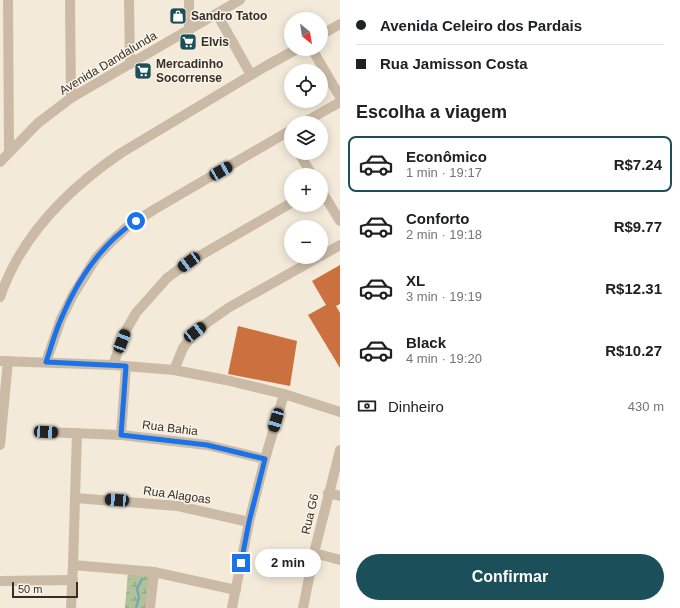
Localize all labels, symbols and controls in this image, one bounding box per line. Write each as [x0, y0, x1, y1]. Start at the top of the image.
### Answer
shop icon: Sandro Tatoo [168, 6, 188, 26]
place label: Sandro Tatoo [191, 9, 267, 23]
north arrow [284, 12, 328, 56]
map controls [284, 12, 328, 264]
text: Avenida Celeiro dos Pardais [380, 17, 582, 34]
street label: Avenida Dandalunda [57, 28, 160, 98]
supermarket icon: Elvis [178, 32, 198, 52]
place label: Elvis [201, 35, 229, 49]
text: Rua Jamisson Costa [380, 55, 528, 72]
place label: Mercadinho Socorrense [156, 57, 223, 85]
supermarket icon: Mercadinho Socorrense [133, 61, 153, 81]
button: locate [284, 64, 328, 108]
text: Escolha a viagem [356, 102, 507, 122]
button: layers [284, 116, 328, 160]
icon: car [358, 146, 394, 182]
text: Econômico [406, 148, 487, 165]
text: R$7.24 [614, 156, 662, 173]
car [208, 160, 234, 182]
text: 1 min · 19:17 [406, 165, 482, 180]
button: + [284, 168, 328, 212]
icon: car [358, 208, 394, 244]
text: Conforto [406, 210, 469, 227]
route start [127, 212, 145, 230]
text: R$9.77 [614, 218, 662, 235]
button: − [284, 220, 328, 264]
text: 2 min · 19:18 [406, 227, 482, 242]
car [176, 250, 202, 274]
icon: car [358, 270, 394, 306]
text: XL [406, 272, 425, 289]
text: R$12.31 [605, 280, 662, 297]
text: 3 min · 19:19 [406, 289, 482, 304]
car [182, 320, 208, 344]
car [112, 328, 132, 354]
icon: car [358, 332, 394, 368]
text: Black [406, 334, 446, 351]
text: R$10.27 [605, 342, 662, 359]
text: 4 min · 19:20 [406, 351, 482, 366]
icon: cash [356, 395, 378, 417]
text: Dinheiro [388, 398, 444, 415]
text: 430 m [628, 399, 664, 414]
car [267, 407, 285, 433]
street label: Rua Bahia [141, 418, 199, 438]
car [34, 425, 58, 439]
street label: Rua Alagoas [142, 483, 212, 507]
street label: Rua G6 [299, 492, 322, 536]
car [105, 493, 129, 507]
callout: 2 min [255, 549, 321, 577]
route end [232, 554, 250, 572]
button: Confirmar [356, 554, 664, 600]
text: 2 min [271, 555, 305, 570]
scale bar [12, 580, 78, 599]
text: 50 m [18, 583, 42, 595]

